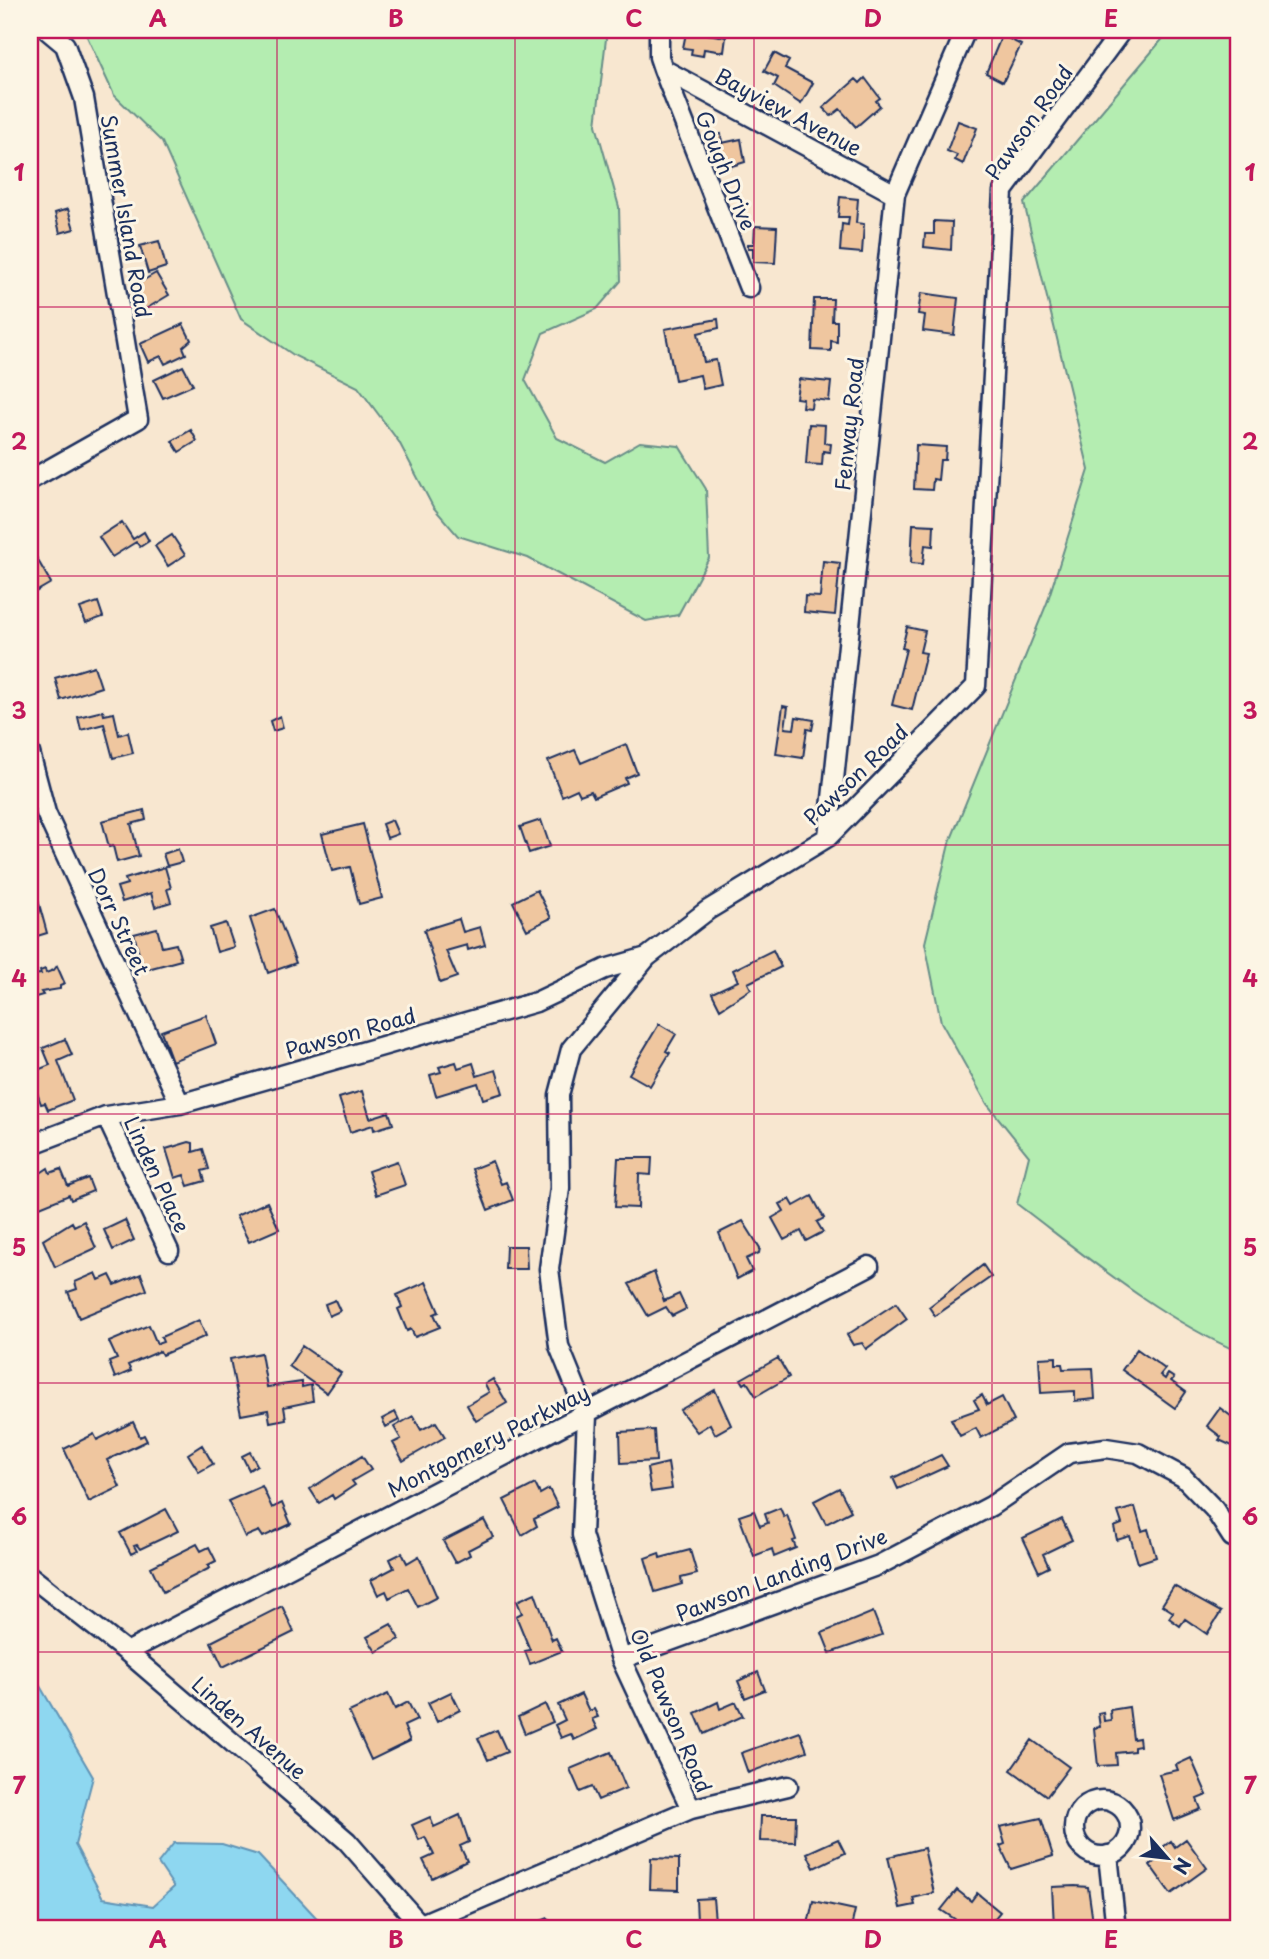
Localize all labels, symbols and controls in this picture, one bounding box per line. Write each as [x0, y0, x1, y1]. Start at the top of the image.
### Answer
text: A [149, 0, 167, 35]
text: B [388, 0, 404, 35]
text: C [625, 0, 643, 35]
text: D [864, 0, 882, 35]
text: E [1104, 0, 1118, 35]
street label: Pawson Road [976, 58, 1080, 186]
street label: Bayview Avenue [710, 59, 868, 163]
street label: Gough Drive [688, 105, 766, 235]
street label: Summer Island Road [93, 112, 161, 320]
text: 1 [14, 154, 25, 189]
text: 1 [1245, 154, 1256, 189]
street label: Fenway Road [825, 356, 871, 492]
text: 2 [11, 423, 27, 458]
text: 2 [1242, 423, 1258, 458]
text: 3 [11, 692, 27, 727]
text: 3 [1242, 692, 1258, 727]
street label: Pawson Road [795, 716, 915, 832]
street label: Dorr Street [81, 862, 159, 980]
text: 4 [11, 960, 27, 995]
text: 4 [1242, 960, 1258, 995]
street label: Pawson Road [281, 998, 419, 1066]
street label: Linden Place [117, 1110, 199, 1238]
text: 5 [12, 1229, 26, 1264]
text: 5 [1243, 1229, 1257, 1264]
street label: Montgomery Parkway [381, 1375, 595, 1505]
text: 6 [11, 1498, 27, 1533]
text: 6 [1242, 1498, 1258, 1533]
street label: Pawson Landing Drive [671, 1519, 891, 1629]
street label: Old Pawson Road [623, 1623, 721, 1797]
street label: Linden Avenue [185, 1668, 315, 1786]
text: 7 [12, 1767, 26, 1802]
text: 7 [1243, 1767, 1257, 1802]
north arrow [1132, 1822, 1202, 1892]
text: N [1167, 1853, 1199, 1880]
text: A [149, 1921, 167, 1956]
text: B [388, 1921, 404, 1956]
text: C [625, 1921, 643, 1956]
text: D [864, 1921, 882, 1956]
text: E [1104, 1921, 1118, 1956]

